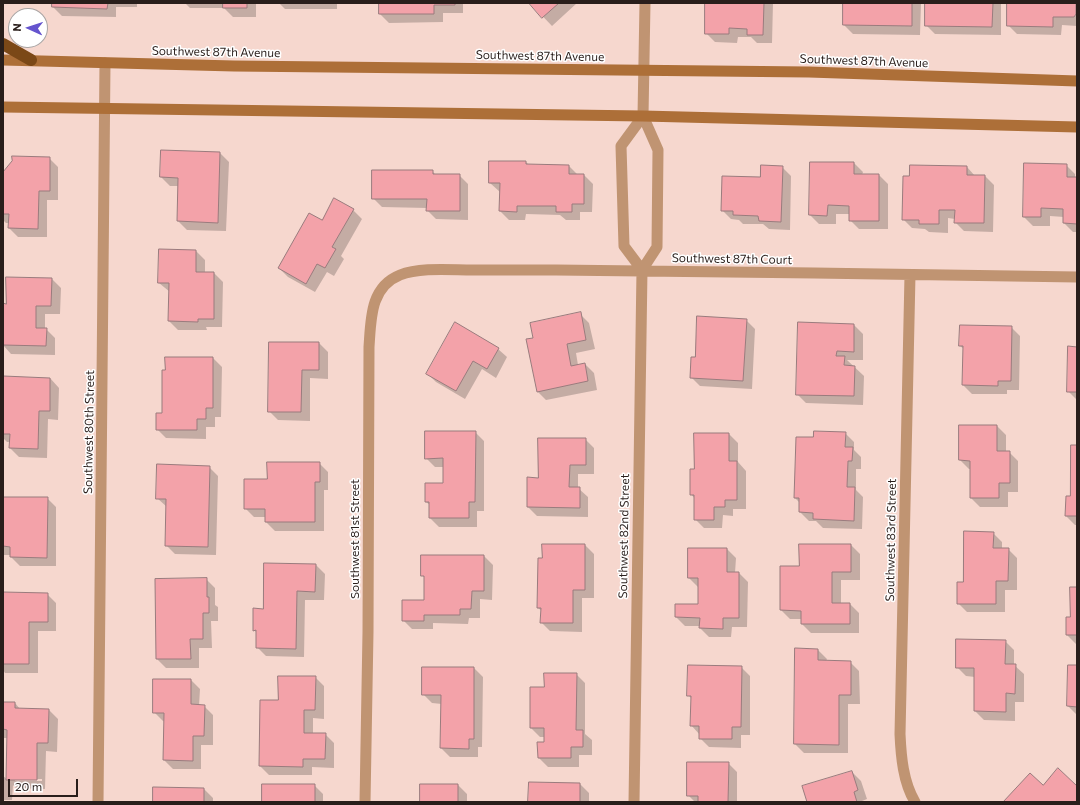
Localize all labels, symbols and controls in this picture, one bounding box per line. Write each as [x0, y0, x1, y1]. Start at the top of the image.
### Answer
north arrow [8, 8, 48, 48]
text: N [10, 23, 23, 32]
street label: Southwest 87th Avenue [152, 44, 280, 60]
street label: Southwest 87th Avenue [476, 48, 604, 64]
street label: Southwest 87th Avenue [799, 52, 929, 70]
street label: Southwest 87th Court [672, 251, 792, 267]
street label: Southwest 80th Street [81, 370, 97, 494]
street label: Southwest 82nd Street [616, 473, 632, 599]
street label: Southwest 83rd Street [883, 478, 899, 602]
street label: Southwest 81st Street [348, 479, 362, 599]
scale bar [10, 771, 80, 797]
text: 20 m [15, 779, 42, 793]

